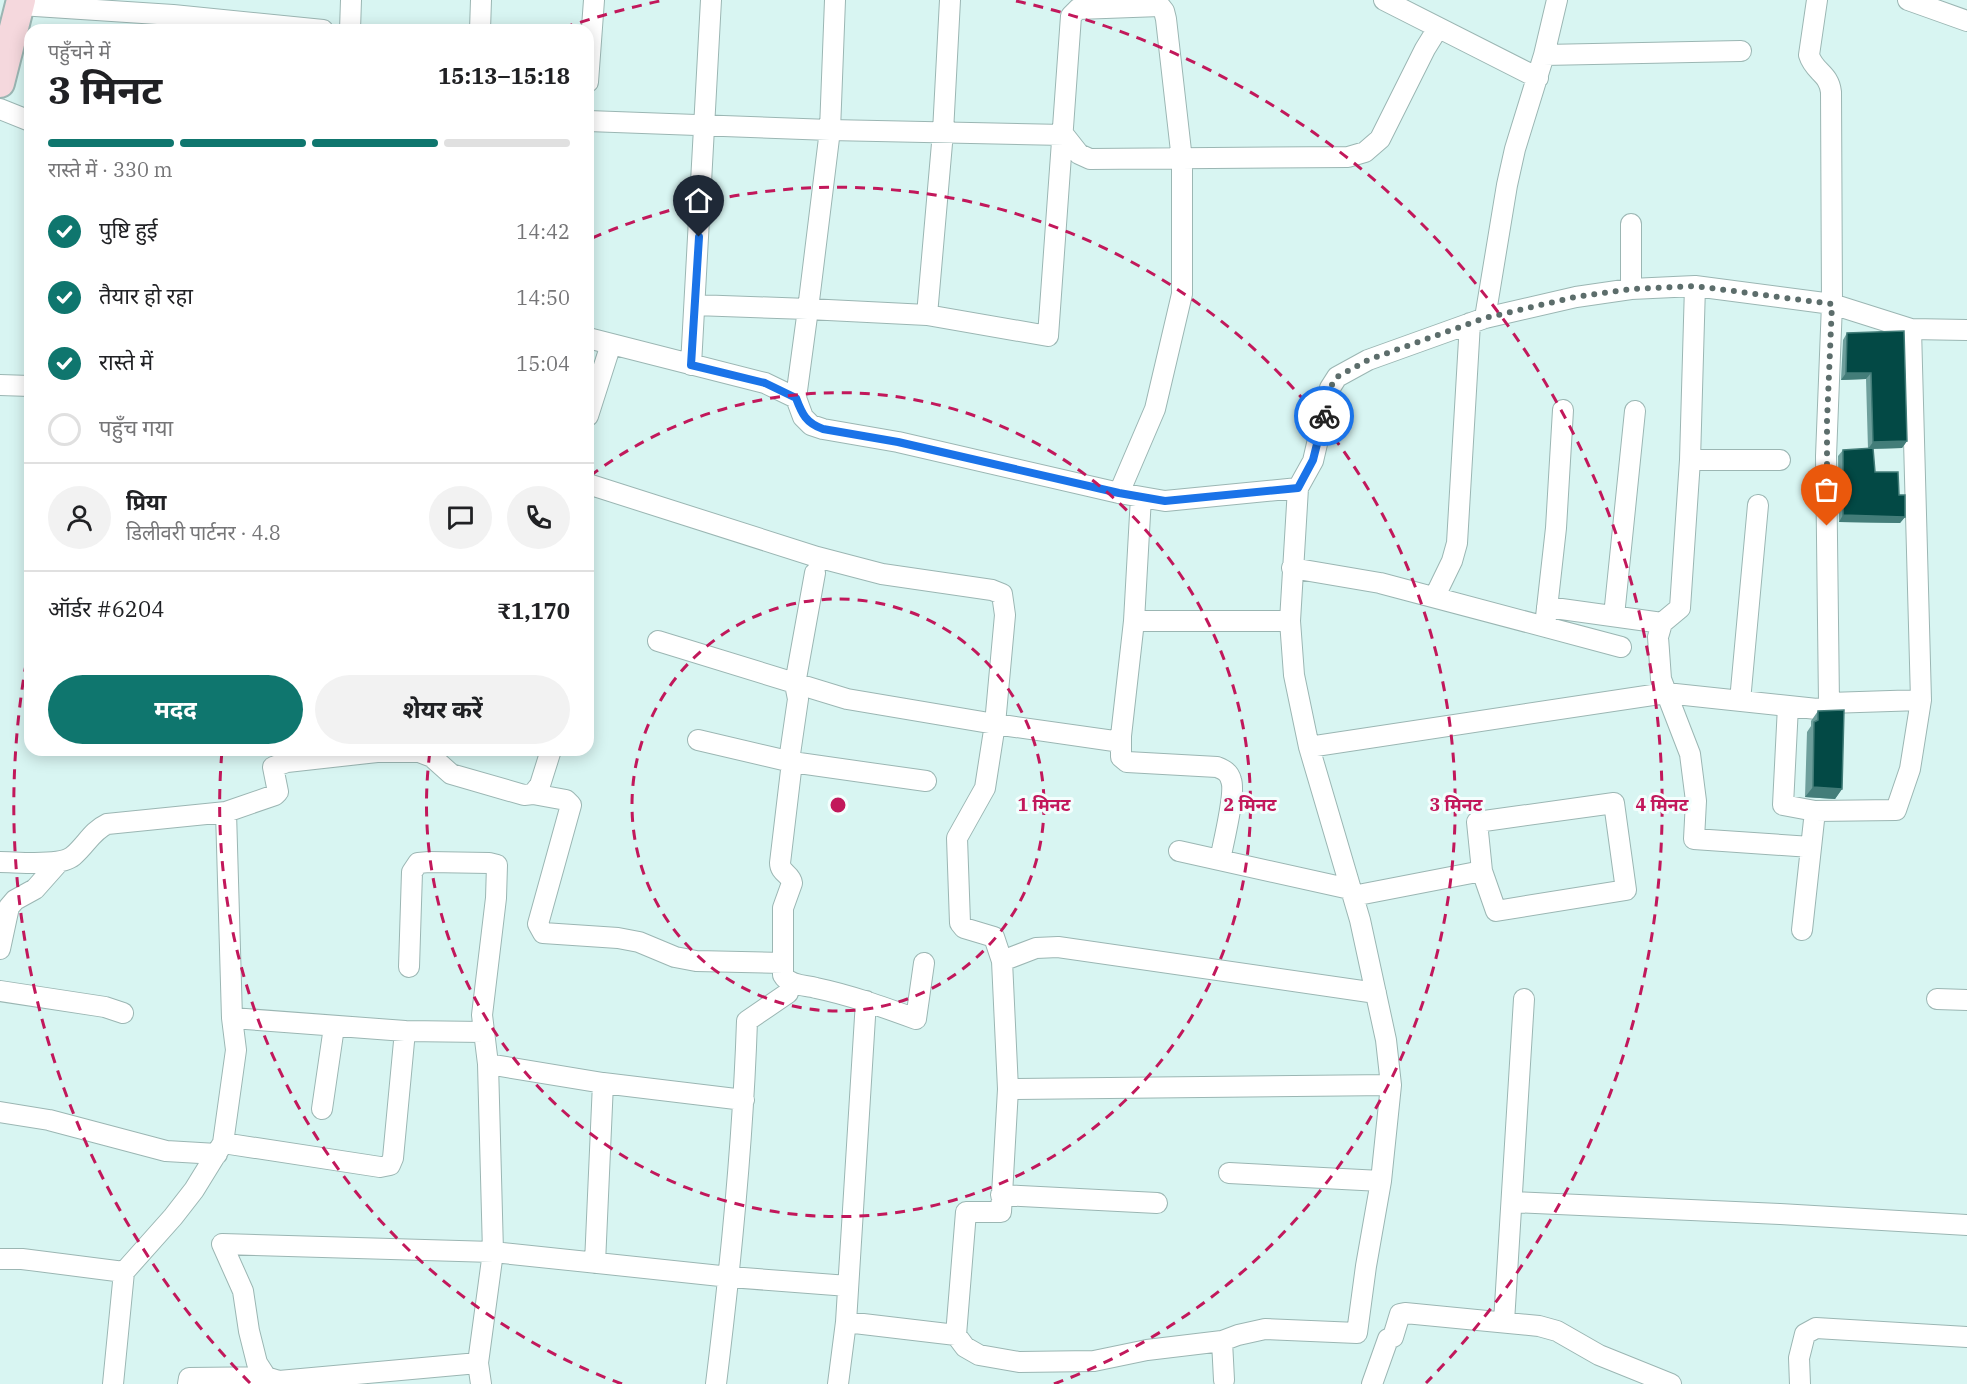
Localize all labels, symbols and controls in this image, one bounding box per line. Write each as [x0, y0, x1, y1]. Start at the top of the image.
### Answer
text: पहुँचने में [48, 38, 110, 65]
text: 15:13–15:18 [438, 61, 570, 90]
text: 3 मिनट [48, 64, 162, 115]
text: रास्ते में · 330 m [48, 156, 173, 183]
pin [673, 175, 724, 237]
icon: home [682, 184, 715, 217]
icon: check [48, 215, 81, 248]
text: पुष्टि हुई [99, 215, 158, 244]
text: 14:42 [516, 218, 570, 245]
icon: check [48, 281, 81, 314]
text: तैयार हो रहा [99, 281, 193, 310]
text: 14:50 [516, 284, 570, 311]
icon: check [48, 347, 81, 380]
text: रास्ते में [99, 347, 153, 376]
text: 15:04 [516, 350, 570, 377]
courier [1294, 386, 1354, 446]
icon: bike [1308, 400, 1341, 433]
text: पहुँच गया [99, 413, 173, 442]
pin [1801, 464, 1852, 526]
icon: bag [1810, 473, 1843, 506]
button: person [48, 486, 111, 549]
button: chat [429, 486, 492, 549]
button: phone [507, 486, 570, 549]
text: प्रिया [126, 487, 166, 516]
text: डिलीवरी पार्टनर · 4.8 [126, 519, 281, 546]
text: ऑर्डर #6204 [48, 594, 164, 623]
text: ₹1,170 [497, 596, 570, 625]
button: मदद [48, 675, 303, 744]
button: शेयर करें [315, 675, 570, 744]
text: 1 मिनट [1018, 793, 1071, 816]
text: 2 मिनट [1224, 793, 1277, 816]
text: 3 मिनट [1430, 793, 1483, 816]
text: 4 मिनट [1636, 793, 1689, 816]
centre of rings [828, 795, 848, 815]

